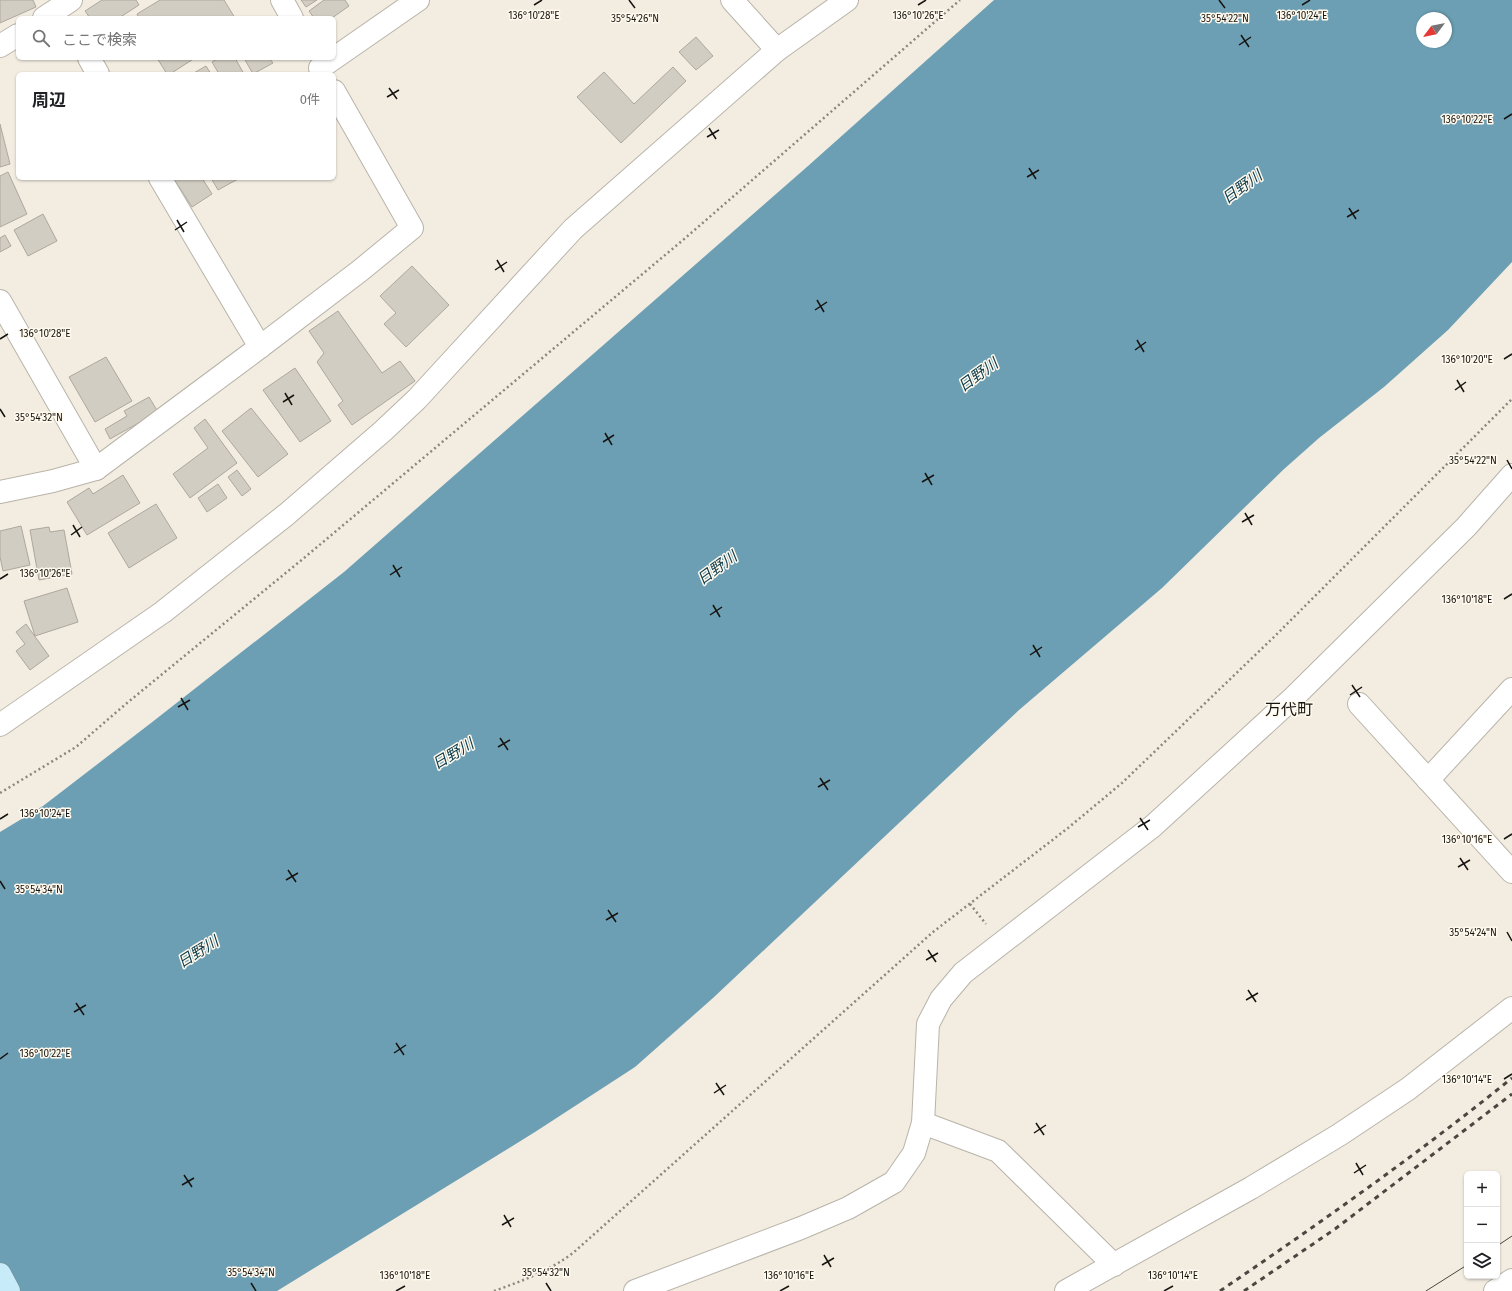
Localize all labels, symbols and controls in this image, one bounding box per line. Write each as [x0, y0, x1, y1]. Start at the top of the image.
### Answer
text: 136°10'28"E [508, 10, 560, 22]
text: 136°10'26"E [892, 10, 944, 22]
text: 136°10'24"E [1277, 10, 1327, 22]
north arrow [1416, 12, 1452, 48]
text: 35°54'26"N [611, 13, 659, 25]
text: 35°54'22"N [1201, 13, 1249, 25]
search box [16, 16, 336, 60]
icon: search [30, 27, 52, 49]
text: ここで検索 [62, 31, 137, 49]
text: 周辺 [32, 90, 66, 111]
text: 0件 [300, 92, 320, 107]
text: 136°10'22"E [1441, 114, 1493, 126]
water label: 日野川 [1219, 165, 1267, 208]
text: 136°10'28"E [19, 328, 71, 340]
water label: 日野川 [955, 353, 1003, 396]
text: 136°10'20"E [1441, 354, 1493, 366]
text: 35°54'32"N [15, 412, 63, 424]
text: 35°54'22"N [1449, 455, 1497, 467]
water label: 日野川 [694, 546, 742, 589]
text: 136°10'26"E [19, 568, 71, 580]
text: 136°10'18"E [1442, 594, 1492, 606]
district label: 万代町 [1265, 700, 1313, 719]
water label: 日野川 [429, 734, 479, 773]
text: 136°10'24"E [20, 808, 70, 820]
text: 136°10'16"E [1442, 834, 1492, 846]
text: 35°54'34"N [15, 884, 63, 896]
text: 35°54'24"N [1449, 927, 1497, 939]
water label: 日野川 [174, 931, 224, 972]
text: 136°10'22"E [19, 1048, 71, 1060]
text: 136°10'14"E [1442, 1074, 1492, 1086]
map controls [1464, 1171, 1500, 1279]
button: + [1464, 1171, 1500, 1207]
button: − [1464, 1207, 1500, 1243]
button: layers [1464, 1243, 1500, 1279]
text: 35°54'34"N [227, 1267, 275, 1279]
text: 35°54'32"N [522, 1267, 570, 1279]
text: 136°10'18"E [380, 1270, 430, 1282]
text: 136°10'16"E [764, 1270, 814, 1282]
text: 136°10'14"E [1148, 1270, 1198, 1282]

